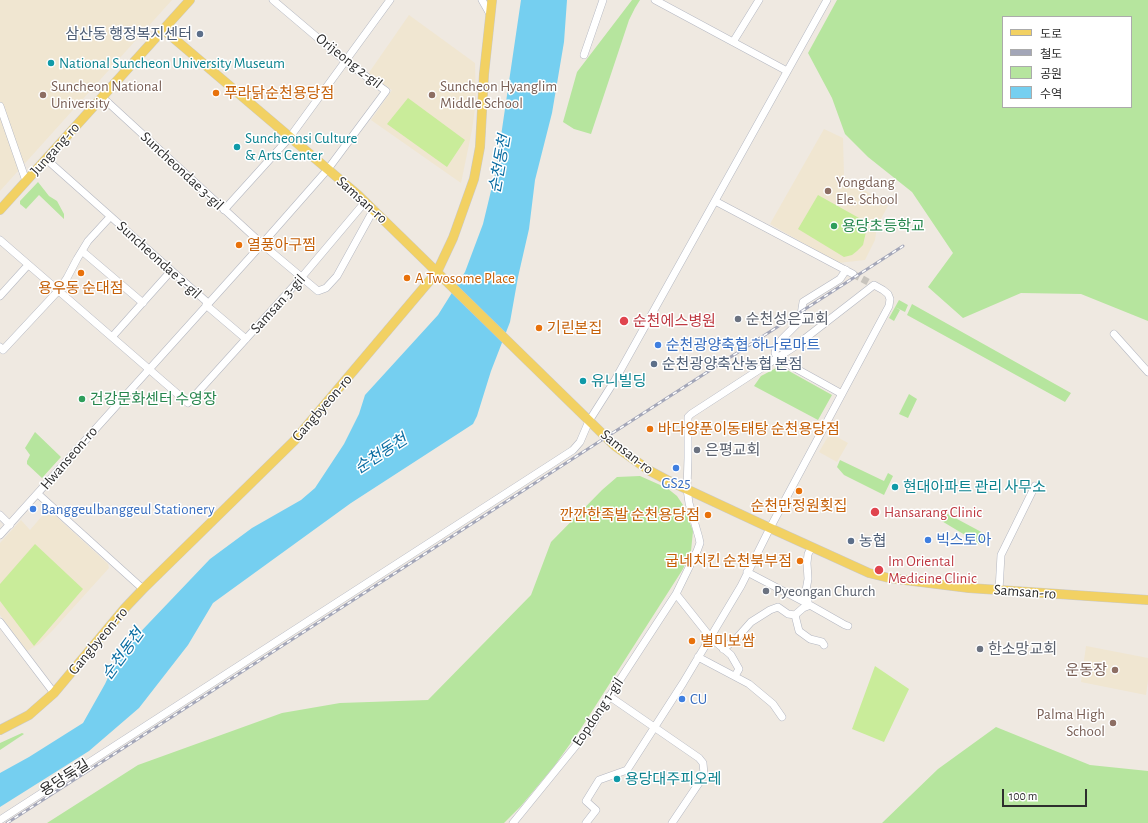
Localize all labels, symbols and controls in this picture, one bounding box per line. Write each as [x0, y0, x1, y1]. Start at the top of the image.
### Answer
legend [1002, 16, 1132, 108]
place label: 삼산동 행정복지센터 [65, 25, 192, 43]
text: 도로 [1040, 28, 1062, 40]
marker: 삼산동 행정복지센터 [195, 29, 205, 39]
street label: Orijeong 2-gil [312, 29, 386, 93]
text: 철도 [1040, 48, 1062, 60]
place label: National Suncheon University Museum [59, 54, 285, 72]
marker: National Suncheon University Museum [46, 58, 56, 68]
text: 공원 [1040, 68, 1062, 80]
place label: Suncheon National University [51, 77, 162, 112]
place label: Suncheon Hyanglim Middle School [440, 77, 557, 112]
place label: 푸라닭순천용당점 [224, 84, 334, 102]
marker: 푸라닭순천용당점 [211, 88, 221, 98]
text: 수역 [1040, 88, 1062, 100]
marker: Suncheon National University [38, 90, 48, 100]
marker: Suncheon Hyanglim Middle School [427, 90, 437, 100]
street label: Jungang-ro [26, 119, 84, 179]
street label: Suncheondae 3-gil [137, 128, 227, 214]
place label: Suncheonsi Culture & Arts Center [245, 129, 357, 164]
water label: 순천동천 [485, 133, 515, 195]
marker: Suncheonsi Culture & Arts Center [232, 142, 242, 152]
street label: Samsan-ro [333, 172, 391, 228]
place label: Yongdang Ele. School [836, 173, 898, 208]
marker: Yongdang Ele. School [823, 186, 833, 196]
street label: Suncheondae 2-gil [113, 217, 205, 303]
place label: 용당초등학교 [842, 217, 925, 235]
marker: 용당초등학교 [829, 221, 839, 231]
place label: 열풍아구찜 [247, 236, 316, 254]
marker: 열풍아구찜 [234, 240, 244, 250]
marker: 용우동 순대점 [76, 268, 86, 278]
place label: A Twosome Place [415, 269, 515, 287]
street label: Samsan 3-gil [247, 271, 309, 337]
marker: A Twosome Place [402, 273, 412, 283]
place label: 용우동 순대점 [38, 279, 124, 297]
place label: 순천성은교회 [746, 310, 829, 328]
place label: 순천에스병원 [633, 312, 716, 330]
marker: 순천성은교회 [733, 314, 743, 324]
marker: 순천에스병원 [618, 315, 630, 327]
place label: 기린본집 [547, 319, 602, 337]
marker: 기린본집 [534, 323, 544, 333]
place label: 순천광양축협 하나로마트 [666, 336, 820, 354]
marker: 순천광양축협 하나로마트 [653, 340, 663, 350]
place label: 순천광양축산농협 본점 [662, 355, 802, 373]
marker: 순천광양축산농협 본점 [649, 359, 659, 369]
street label: Gangbyeon-ro [288, 371, 356, 445]
place label: 유니빌딩 [591, 372, 646, 390]
marker: 유니빌딩 [578, 376, 588, 386]
place label: 건강문화센터 수영장 [90, 390, 217, 408]
marker: 건강문화센터 수영장 [77, 394, 87, 404]
place label: 바다양푼이동태탕 순천용당점 [658, 420, 840, 438]
street label: Hwanseon-ro [36, 423, 102, 493]
marker: 바다양푼이동태탕 순천용당점 [645, 424, 655, 434]
street label: Samsan-ro [597, 426, 657, 478]
water label: 순천동천 [351, 430, 411, 478]
place label: 은평교회 [705, 441, 760, 459]
marker: 은평교회 [692, 445, 702, 455]
marker: GS25 [671, 463, 681, 473]
place label: GS25 [661, 474, 691, 492]
place label: 현대아파트 관리 사무소 [903, 478, 1046, 496]
marker: 현대아파트 관리 사무소 [890, 482, 900, 492]
marker: 순천만정원횟집 [794, 486, 804, 496]
place label: 순천만정원횟집 [751, 497, 847, 515]
place label: Banggeulbanggeul Stationery [41, 500, 215, 518]
place label: Hansarang Clinic [884, 503, 982, 521]
marker: Banggeulbanggeul Stationery [28, 504, 38, 514]
place label: 깐깐한족발 순천용당점 [560, 506, 700, 524]
marker: Hansarang Clinic [869, 506, 881, 518]
marker: 깐깐한족발 순천용당점 [703, 510, 713, 520]
place label: 빅스토아 [936, 531, 991, 549]
place label: 농협 [859, 532, 887, 550]
marker: 빅스토아 [923, 535, 933, 545]
marker: 농협 [846, 536, 856, 546]
place label: 굽네치킨 순천북부점 [665, 552, 792, 570]
place label: Im Oriental Medicine Clinic [888, 552, 977, 587]
marker: 굽네치킨 순천북부점 [795, 556, 805, 566]
marker: Im Oriental Medicine Clinic [873, 564, 885, 576]
street label: Samsan-ro [993, 581, 1057, 603]
place label: Pyeongan Church [774, 582, 875, 600]
marker: Pyeongan Church [761, 586, 771, 596]
street label: Gangbyeon-ro [64, 603, 132, 679]
water label: 순천동천 [98, 625, 148, 683]
place label: 별미보쌈 [700, 632, 755, 650]
marker: 별미보쌈 [687, 636, 697, 646]
place label: 한소망교회 [988, 640, 1057, 658]
marker: 한소망교회 [975, 644, 985, 654]
place label: 운동장 [1066, 661, 1107, 679]
marker: 운동장 [1110, 665, 1120, 675]
street label: Eopdong 1-gil [569, 674, 627, 750]
place label: CU [690, 690, 707, 708]
marker: CU [677, 694, 687, 704]
place label: Palma High School [1037, 705, 1105, 740]
marker: Palma High School [1108, 718, 1118, 728]
street label: 용당둑길 [37, 756, 93, 800]
place label: 용당대주피오레 [625, 770, 722, 788]
marker: 용당대주피오레 [612, 774, 622, 784]
scale bar [1004, 781, 1089, 807]
text: 100 m [1009, 790, 1037, 802]

